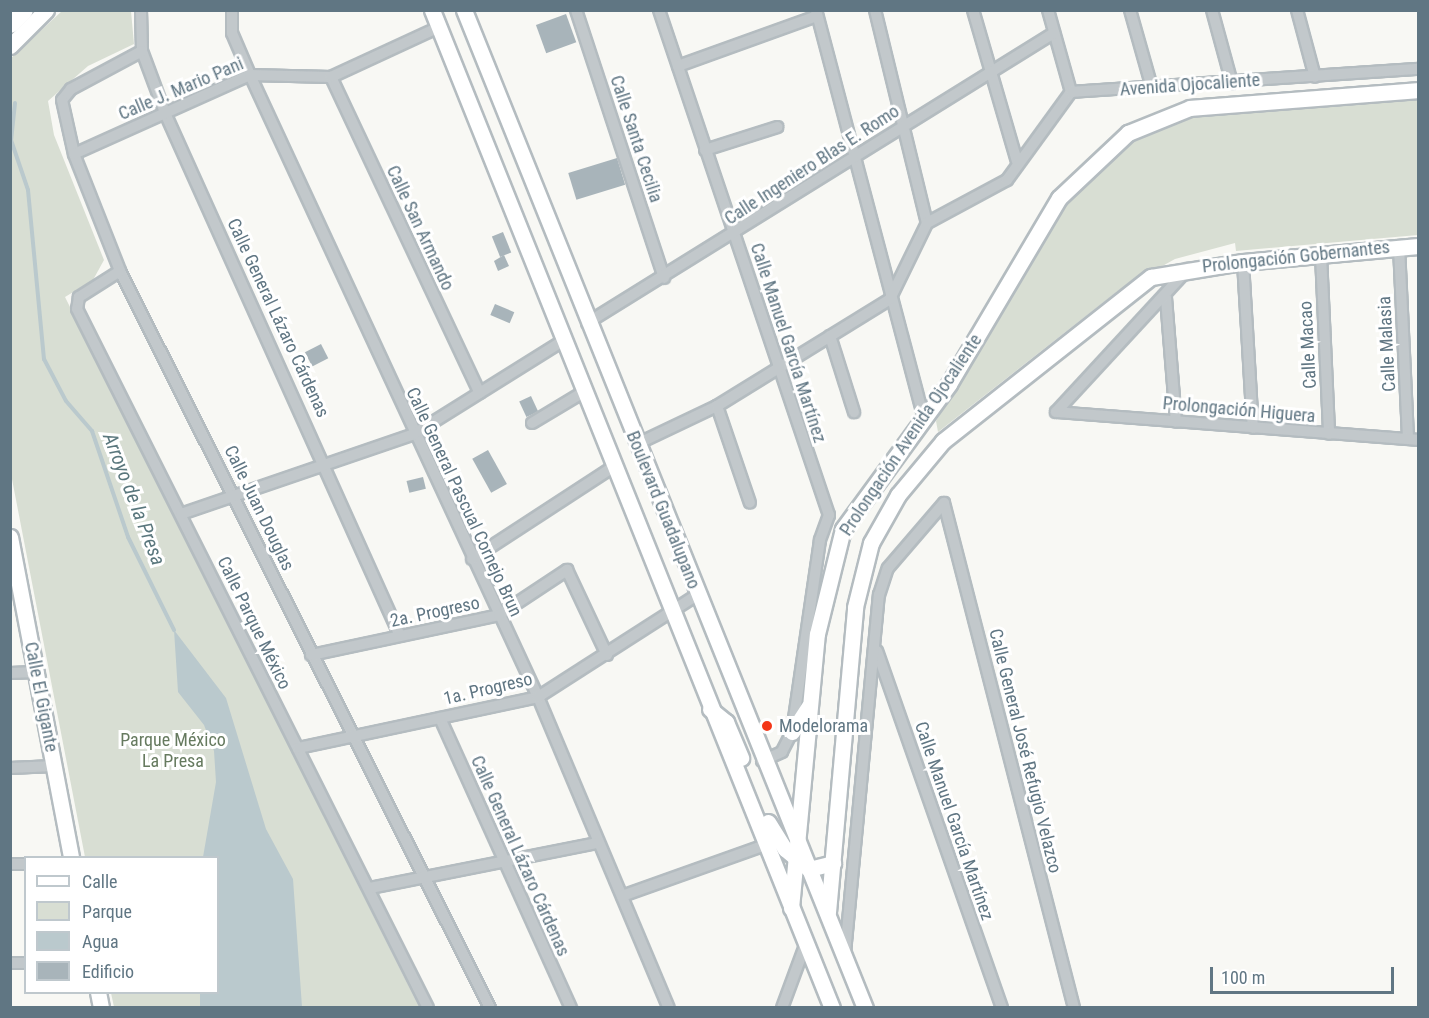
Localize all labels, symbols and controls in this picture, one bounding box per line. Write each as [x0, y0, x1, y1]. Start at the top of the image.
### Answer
street label: Calle J. Mario Pani [115, 53, 247, 125]
street label: Avenida Ojocaliente [1119, 69, 1261, 101]
street label: Calle Santa Cecilia [605, 73, 667, 205]
street label: Calle Ingeniero Blas E. Romo [721, 100, 903, 230]
street label: Calle San Armando [382, 162, 458, 294]
street label: Calle General Lázaro Cárdenas [222, 215, 334, 421]
street label: Prolongación Gobernantes [1201, 236, 1391, 278]
street label: Calle Manuel García Martínez [745, 240, 831, 446]
street label: Calle Malasia [1374, 296, 1400, 392]
street label: Calle Macao [1295, 301, 1321, 389]
street label: Prolongación Avenida Ojocaliente [835, 330, 987, 540]
street label: Calle General Pascual Cornejo Brun [401, 384, 527, 620]
street label: Prolongación Higuera [1162, 393, 1316, 427]
street label: Boulevard Guadalupano [621, 428, 705, 592]
water label: Arroyo de la Presa [98, 429, 170, 569]
street label: Calle Juan Douglas [219, 442, 299, 574]
street label: Calle Parque México [212, 553, 296, 693]
street label: 2a. Progreso [388, 592, 482, 632]
street label: Calle General José Refugio Velazco [984, 627, 1066, 875]
street label: Calle El Gigante [20, 640, 62, 754]
street label: 1a. Progreso [441, 668, 535, 710]
place label: Modelorama [779, 715, 868, 737]
marker: Modelorama [760, 719, 774, 733]
street label: Calle Manuel García Martínez [910, 719, 998, 923]
park label: Parque México La Presa [120, 730, 226, 772]
street label: Calle General Lázaro Cárdenas [466, 752, 574, 960]
legend [24, 856, 219, 994]
text: Calle [82, 871, 118, 892]
text: Parque [82, 901, 132, 922]
text: Agua [82, 931, 119, 952]
scale bar [1213, 955, 1398, 993]
text: Edificio [82, 961, 134, 982]
text: 100 m [1221, 967, 1265, 988]

